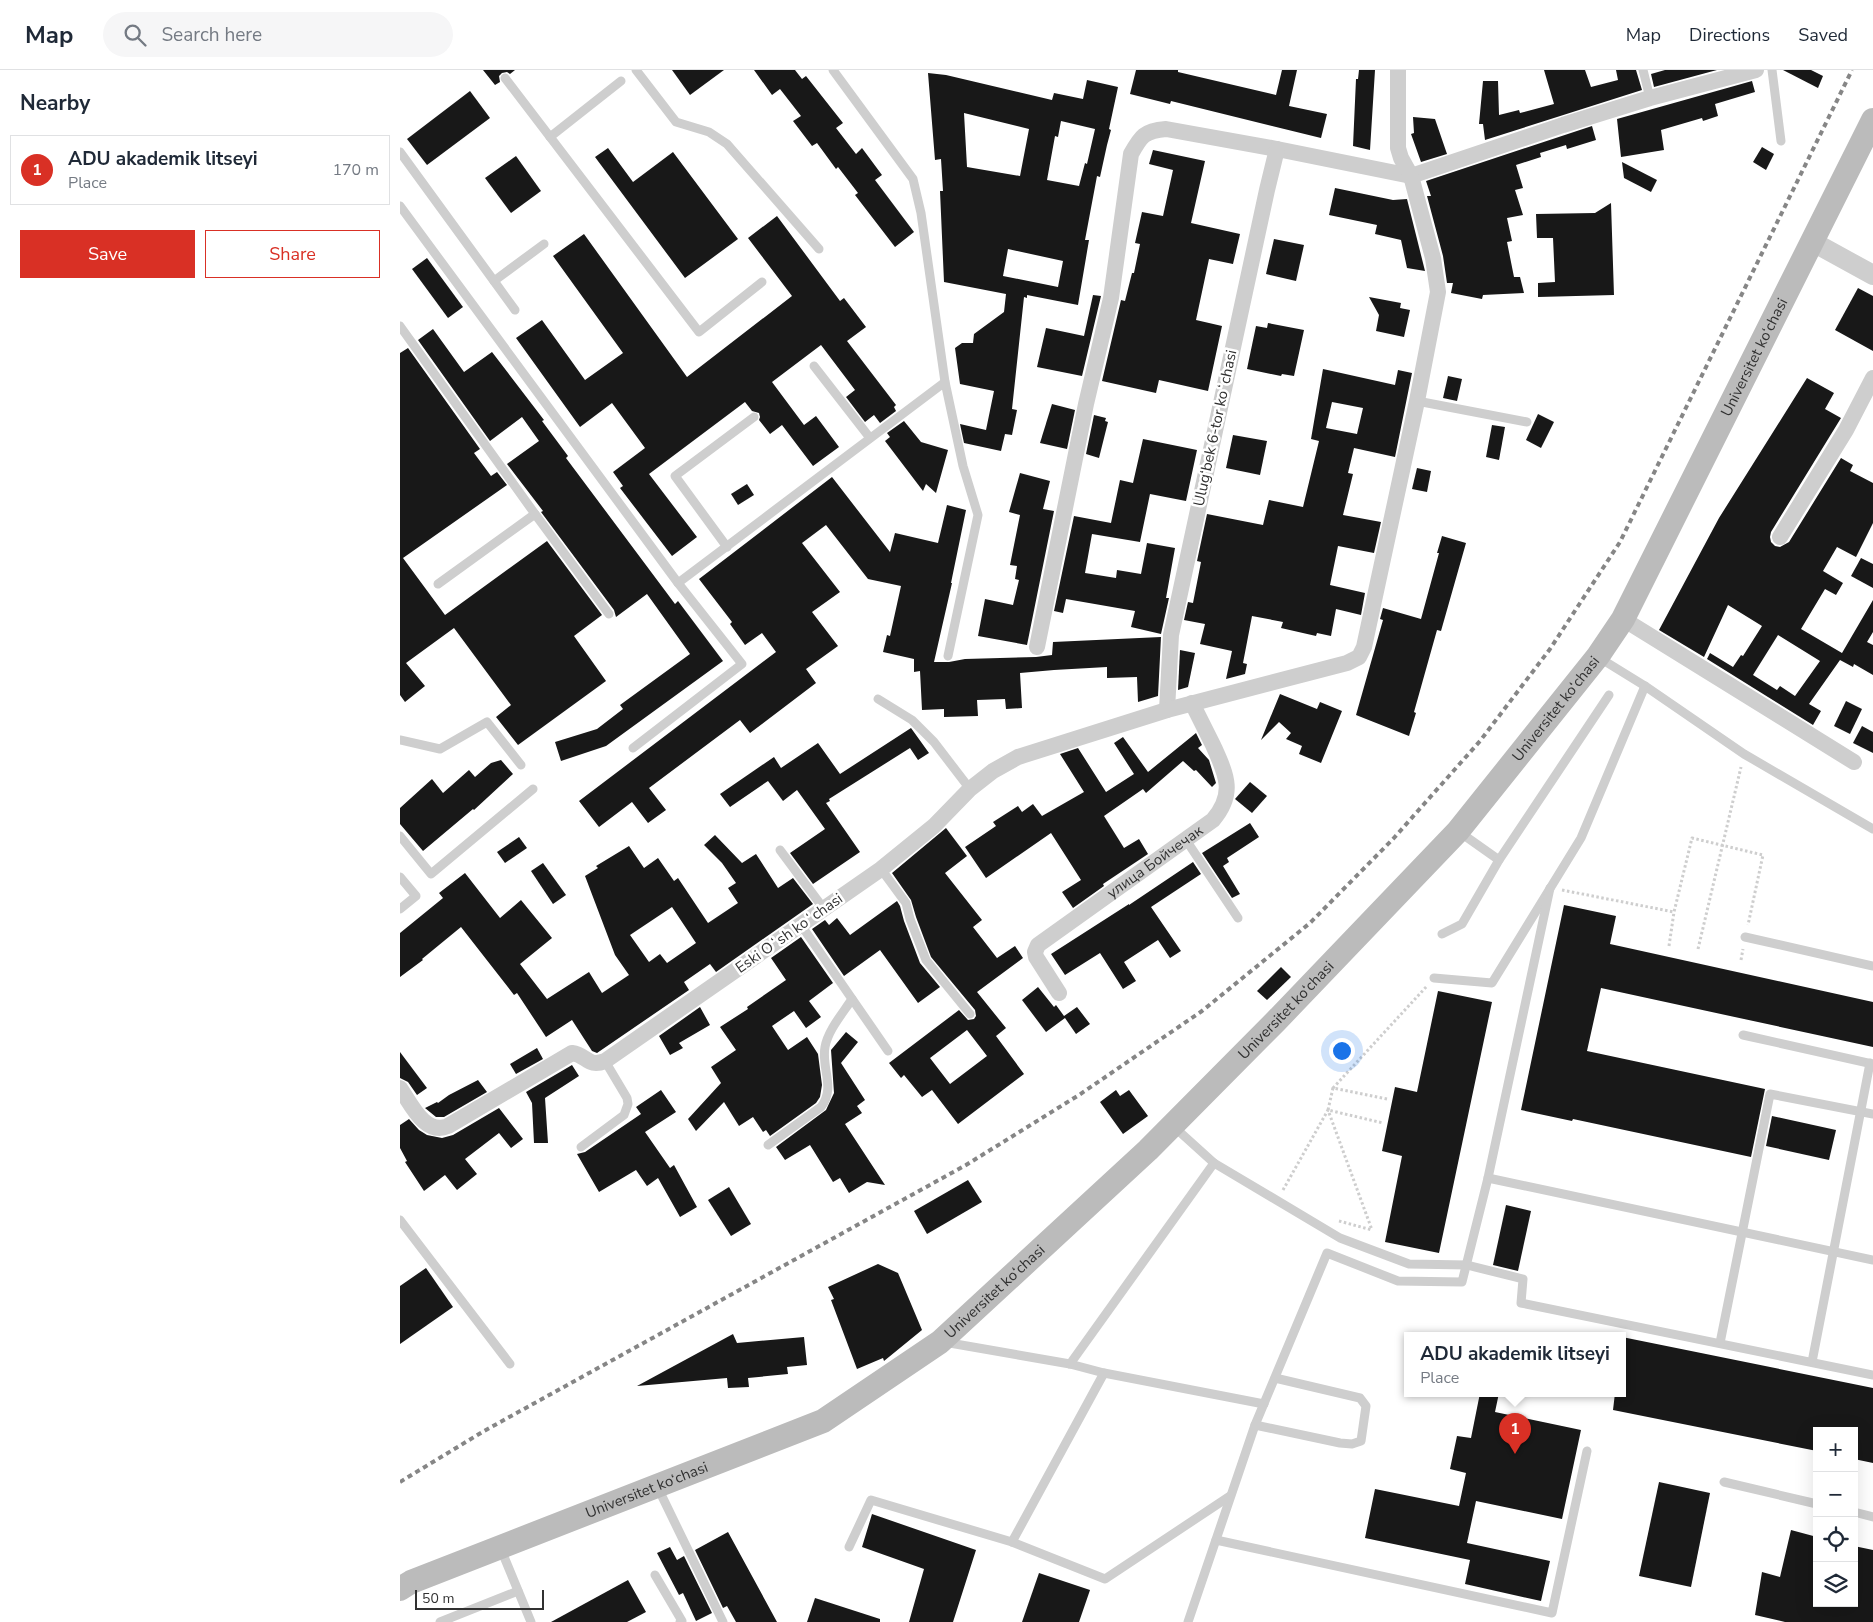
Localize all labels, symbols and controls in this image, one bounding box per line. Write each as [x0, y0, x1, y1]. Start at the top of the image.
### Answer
search box [103, 12, 453, 57]
text: Map [25, 19, 73, 51]
icon: search [121, 21, 149, 49]
text: Search here [161, 22, 262, 48]
text: Map [1626, 23, 1661, 47]
text: Directions [1689, 23, 1770, 47]
text: Saved [1798, 23, 1848, 47]
text: Nearby [20, 89, 90, 117]
text: ADU akademik litseyi [68, 146, 258, 172]
text: 1 [32, 159, 42, 181]
text: 170 m [332, 159, 379, 181]
text: Place [68, 172, 107, 194]
button: Save [20, 230, 195, 278]
button: Share [205, 230, 380, 278]
street label: Universitet kо‘chasi [1716, 295, 1792, 420]
street label: Ulug‘bek 6-tor koʻchasi [1189, 348, 1241, 508]
street label: Universitet kо‘chasi [1507, 652, 1604, 766]
street label: улица Бойчечак [1103, 820, 1207, 903]
street label: Eski Oʻsh koʻchasi [731, 889, 847, 977]
street label: Universitet kо‘chasi [1233, 957, 1338, 1064]
your location [1329, 1038, 1355, 1064]
street label: Universitet kо‘chasi [940, 1240, 1049, 1343]
popup [1404, 1332, 1626, 1397]
text: ADU akademik litseyi [1420, 1341, 1610, 1367]
text: Place [1420, 1367, 1459, 1389]
pin: 1 [1499, 1413, 1531, 1454]
map controls [1813, 1427, 1858, 1607]
button: + [1813, 1427, 1858, 1472]
street label: Universitet kо‘chasi [582, 1457, 711, 1523]
button: − [1813, 1472, 1858, 1517]
button: locate [1813, 1517, 1858, 1562]
button: layers [1813, 1562, 1858, 1607]
scale bar [415, 1587, 544, 1610]
text: 50 m [422, 1589, 454, 1608]

